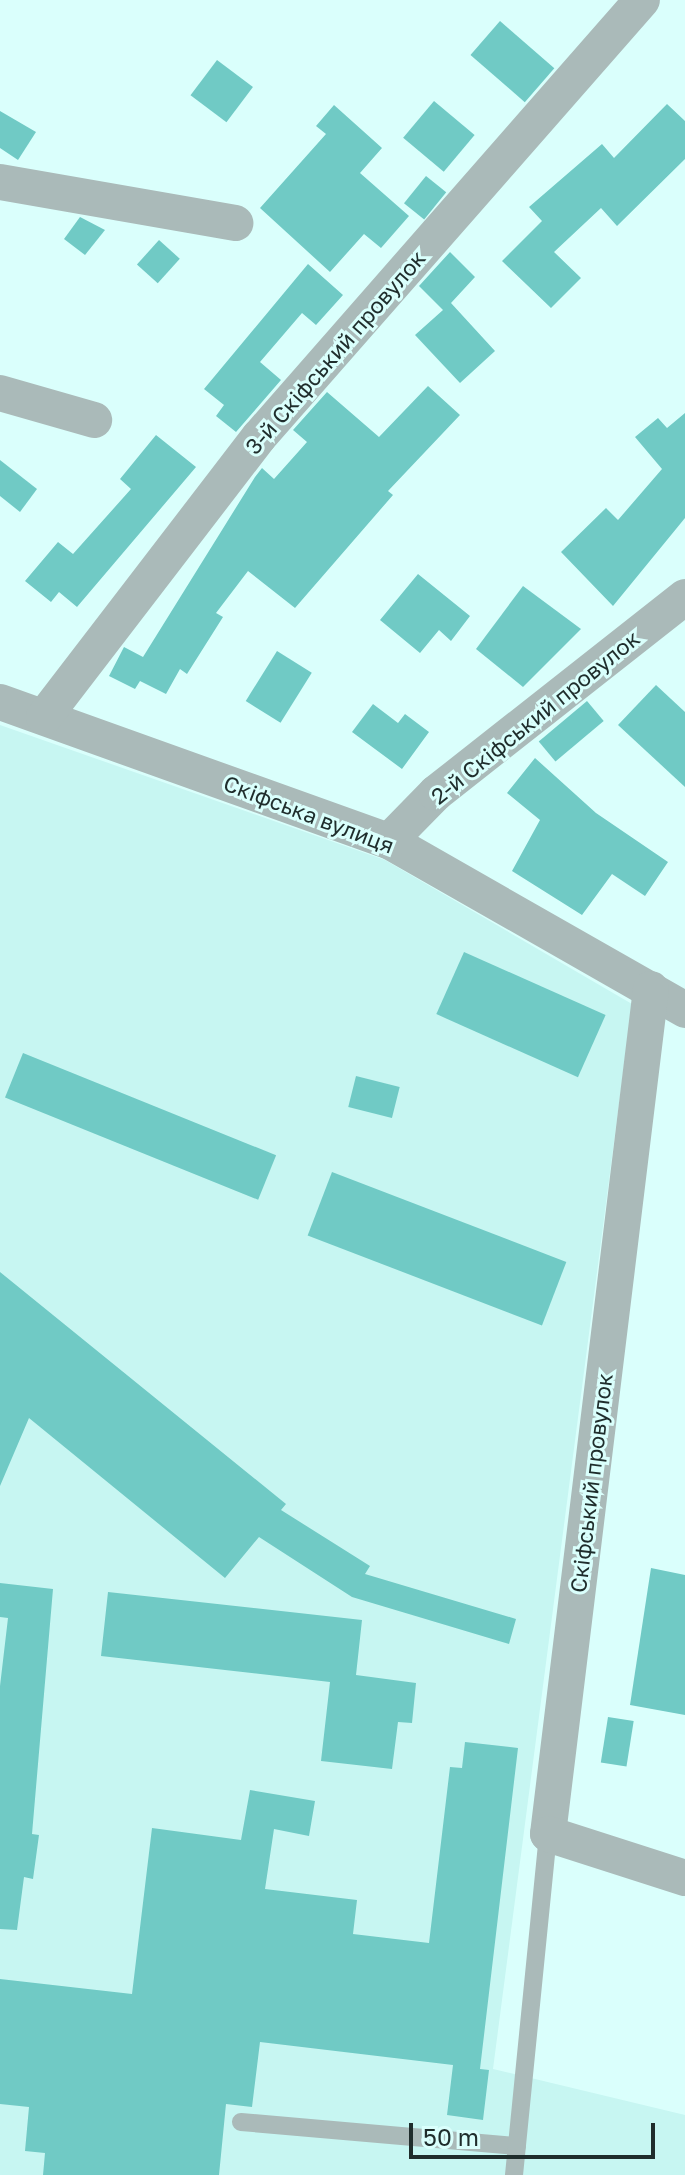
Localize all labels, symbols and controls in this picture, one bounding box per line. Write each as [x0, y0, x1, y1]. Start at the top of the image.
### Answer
street label: 3-й Скіфський провулок [239, 245, 431, 459]
street label: 2-й Скіфський провулок [425, 625, 645, 809]
street label: Скіфська вулиця [220, 769, 398, 859]
street label: Скіфський провулок [564, 1372, 618, 1594]
scale bar [413, 2107, 659, 2157]
text: 50 m [423, 2122, 479, 2151]

